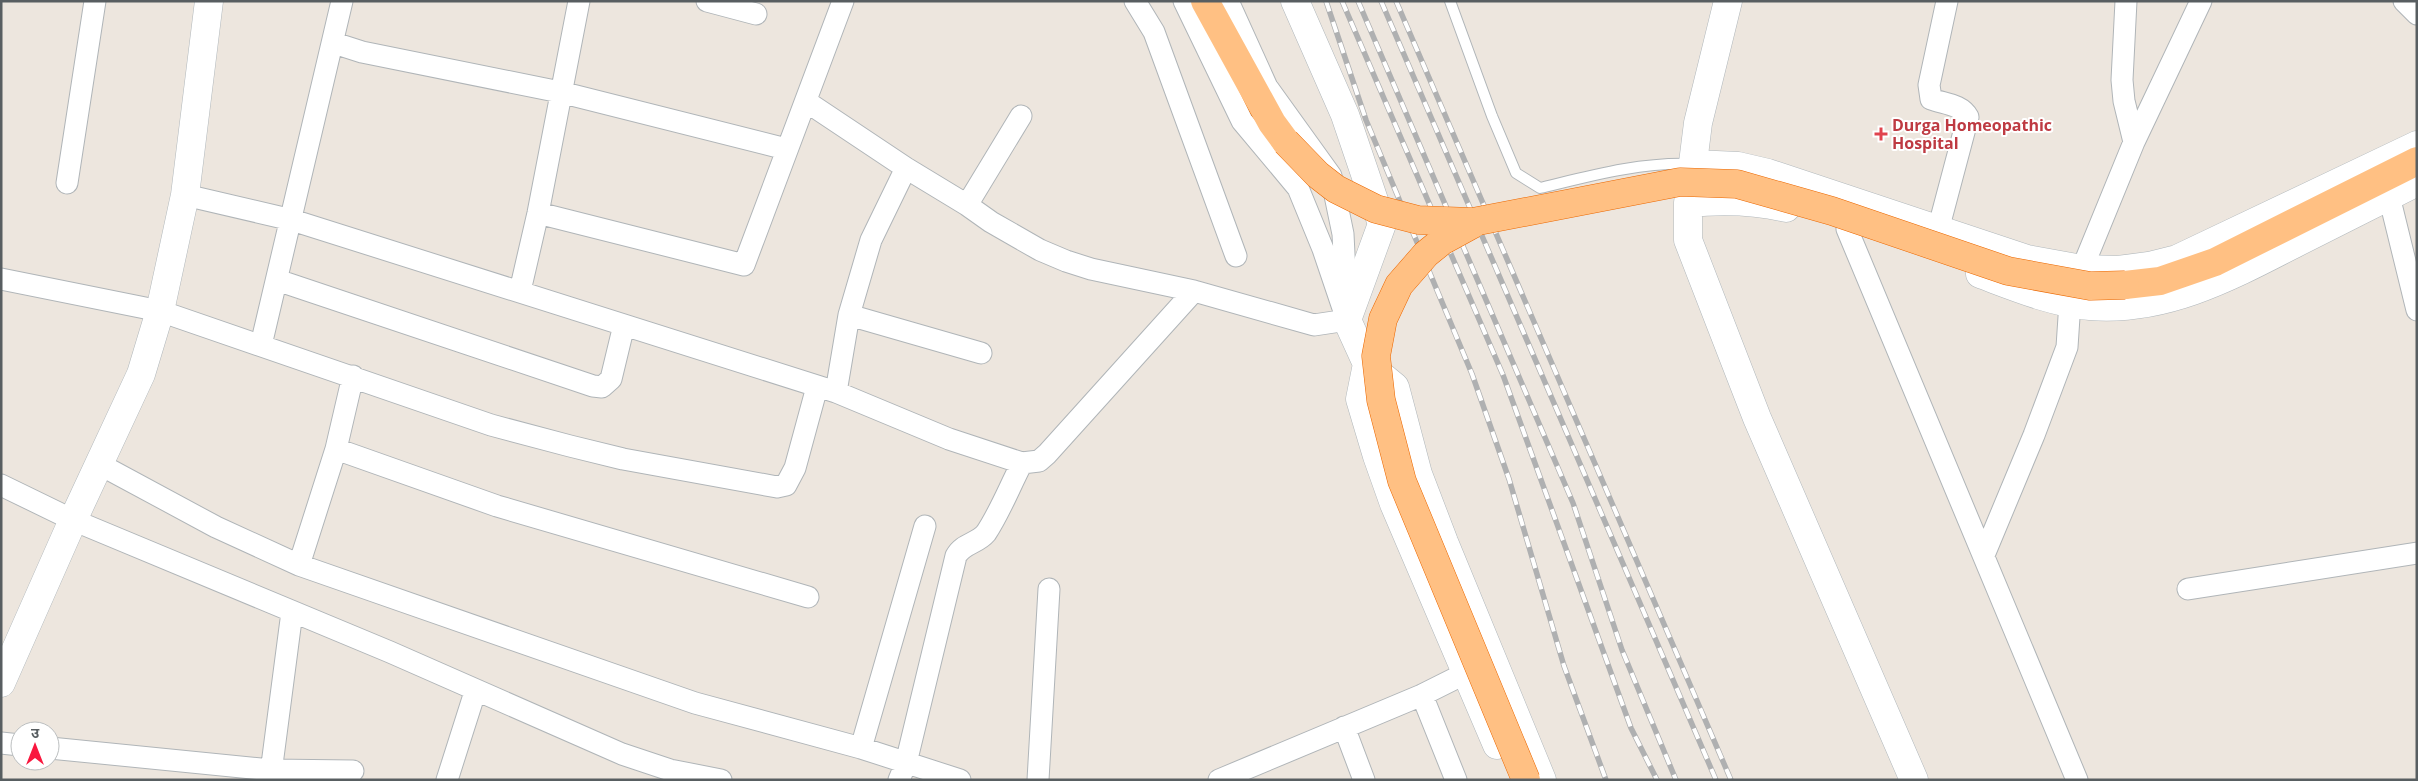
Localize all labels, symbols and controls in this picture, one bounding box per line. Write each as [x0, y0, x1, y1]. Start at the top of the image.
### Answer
place label: Durga Homeopathic Hospital [1892, 114, 2052, 154]
marker: Durga Homeopathic Hospital [1874, 127, 1888, 141]
north arrow [10, 721, 60, 771]
text: उ [31, 723, 40, 742]

